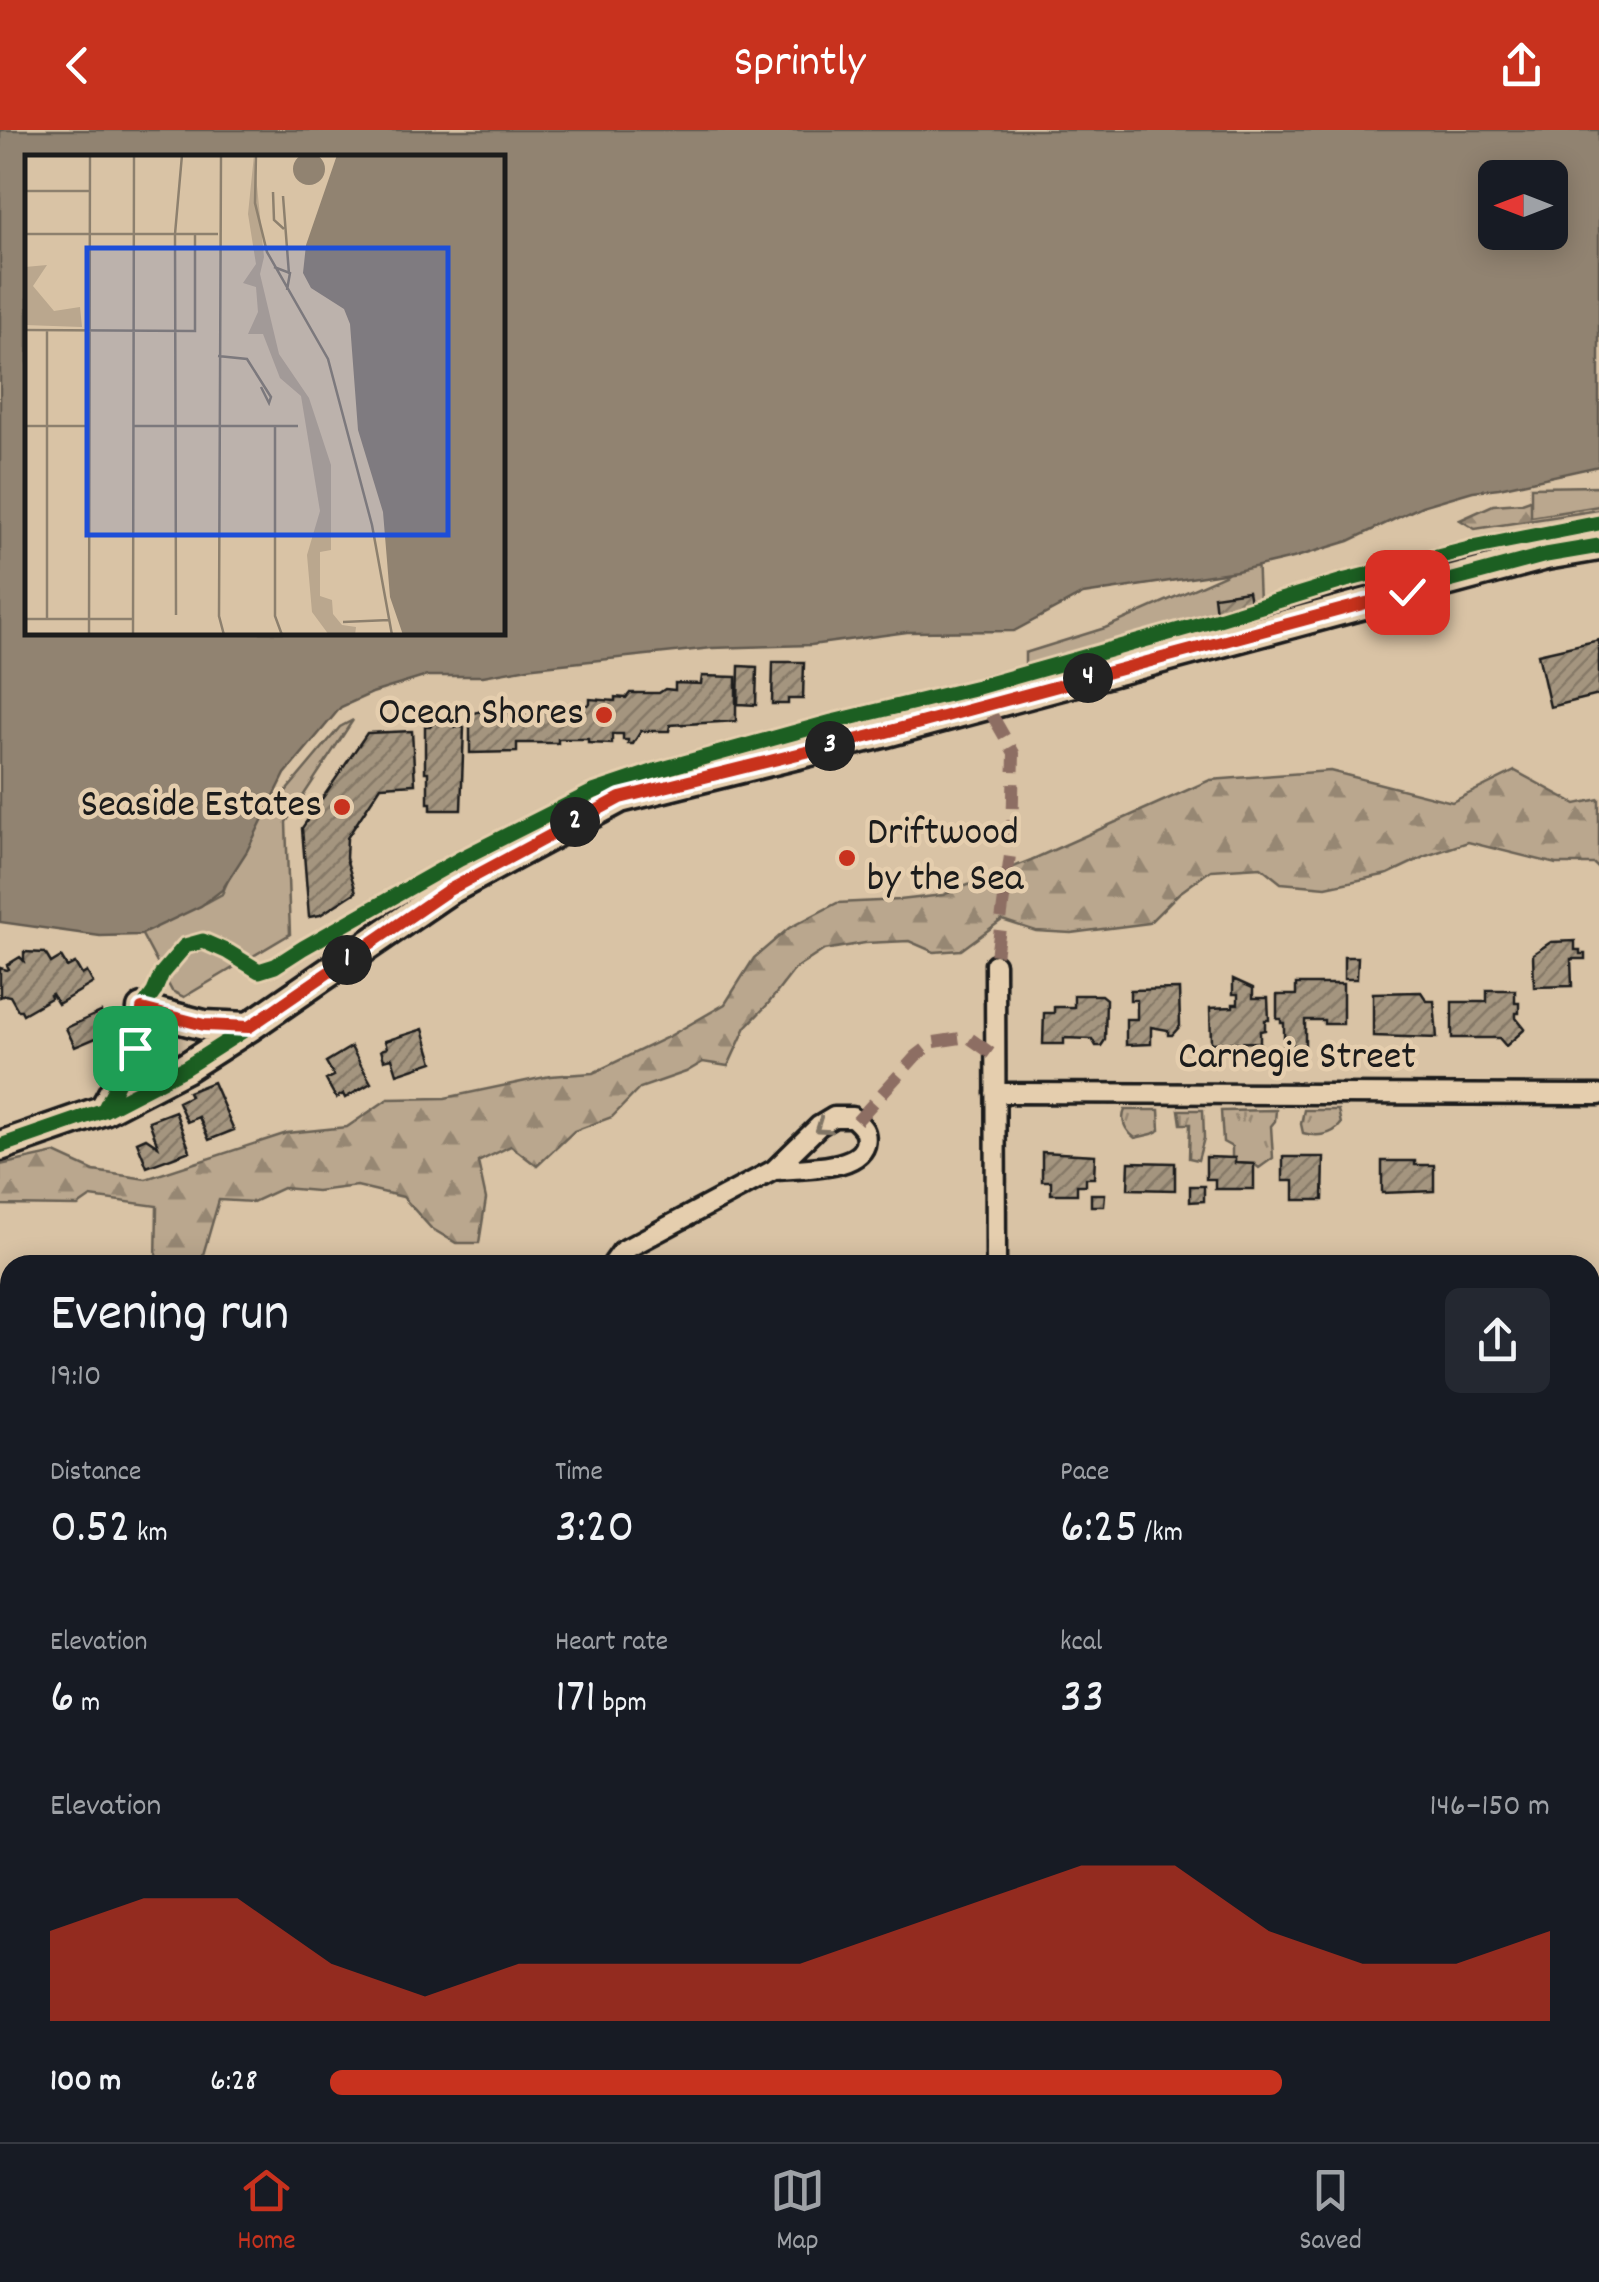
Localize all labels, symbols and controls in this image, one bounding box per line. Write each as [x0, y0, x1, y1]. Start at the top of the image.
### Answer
text: Sprintly [734, 33, 865, 97]
icon: back [50, 38, 105, 93]
icon: share [1494, 38, 1549, 93]
inset map [25, 155, 505, 635]
north arrow [1478, 160, 1568, 250]
map controls [1478, 160, 1568, 250]
pin [1365, 550, 1450, 635]
icon: check [1380, 565, 1435, 620]
pin: 4 [1063, 653, 1113, 703]
text: 4 [1082, 658, 1094, 698]
place label: Ocean Shores [378, 687, 584, 744]
marker: Ocean Shores [593, 704, 615, 726]
pin: 3 [805, 721, 855, 771]
text: 3 [824, 726, 836, 766]
place label: Seaside Estates [81, 779, 322, 836]
marker: Seaside Estates [331, 796, 353, 818]
pin: 2 [550, 797, 600, 847]
text: 2 [569, 802, 581, 842]
place label: Driftwood by the Sea [867, 807, 1025, 910]
marker: Driftwood by the Sea [836, 847, 858, 869]
pin: 1 [322, 935, 372, 985]
text: 1 [344, 940, 350, 980]
pin [93, 1006, 178, 1091]
icon: arrive [108, 1021, 163, 1076]
street label: Carnegie Street [1178, 1031, 1416, 1088]
one-way arrow [815, 1115, 833, 1133]
text: Evening run [50, 1278, 289, 1357]
button: share [1445, 1288, 1550, 1393]
text: 19:10 [50, 1355, 101, 1401]
text: Distance [50, 1454, 141, 1494]
text: Time [555, 1454, 603, 1494]
text: Pace [1060, 1454, 1109, 1494]
text: 0.52 [50, 1494, 131, 1566]
text: 3:20 [555, 1494, 635, 1566]
text: 6:25 [1060, 1494, 1138, 1566]
text: km [131, 1515, 168, 1555]
text: /km [1138, 1515, 1183, 1555]
text: Elevation [50, 1624, 147, 1664]
text: Heart rate [555, 1624, 668, 1664]
text: kcal [1060, 1624, 1103, 1664]
text: 6 [50, 1664, 75, 1736]
text: 171 [555, 1664, 596, 1736]
text: 33 [1060, 1664, 1104, 1736]
text: m [75, 1685, 100, 1725]
text: bpm [596, 1685, 647, 1725]
text: Elevation [50, 1785, 161, 1831]
text: 146–150 m [1430, 1785, 1550, 1831]
text: 100 m [50, 2060, 121, 2106]
text: 6:28 [210, 2060, 258, 2106]
tab: Home [237, 2163, 296, 2263]
tab: Map [770, 2163, 825, 2263]
tab: Saved [1299, 2163, 1362, 2263]

